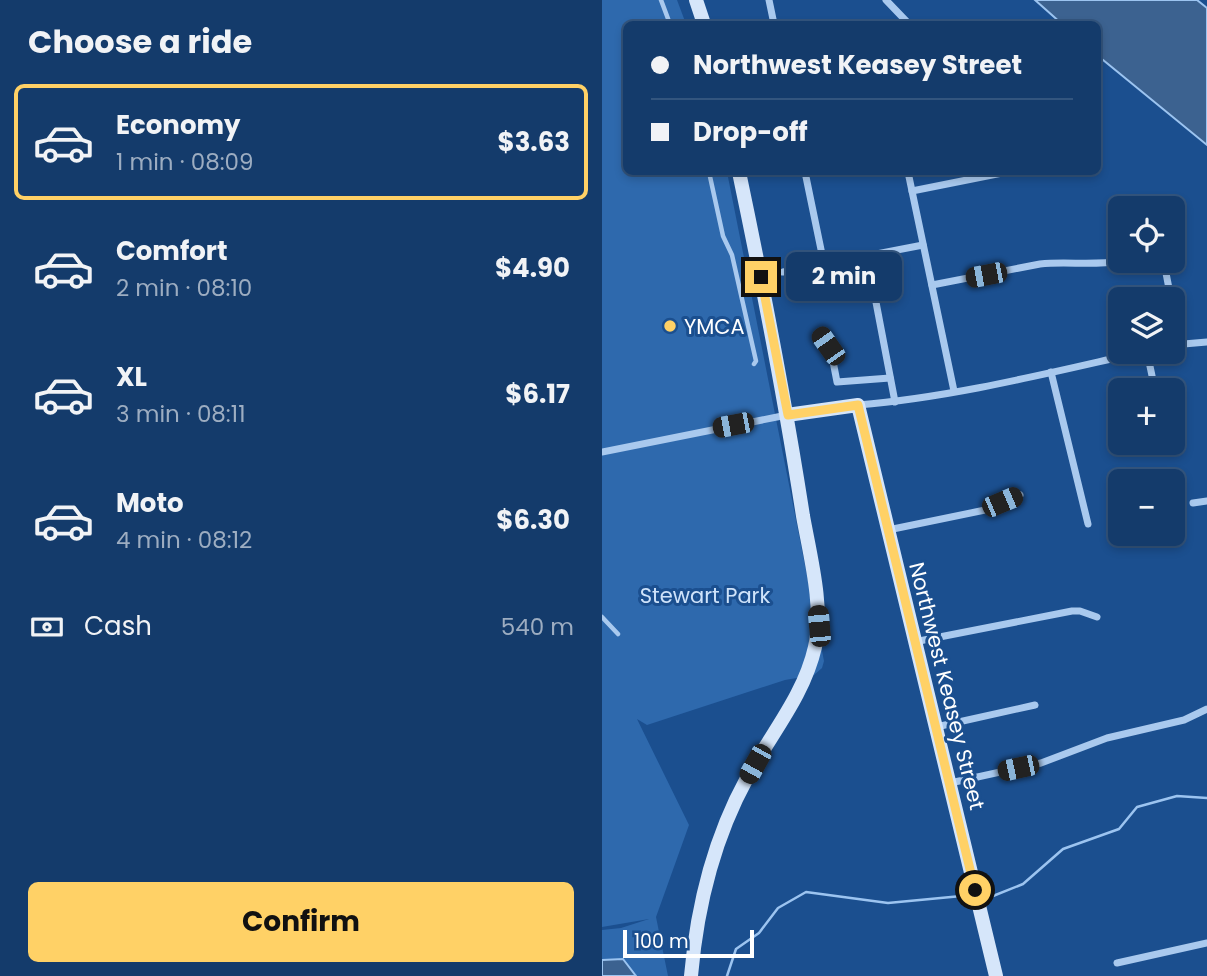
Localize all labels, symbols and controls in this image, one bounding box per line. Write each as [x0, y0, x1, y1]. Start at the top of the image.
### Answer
text: Choose a ride [28, 19, 252, 64]
text: Northwest Keasey Street [693, 47, 1022, 83]
text: Economy [116, 107, 240, 143]
icon: car [32, 111, 95, 174]
text: Drop-off [693, 114, 808, 150]
text: $3.63 [498, 124, 570, 160]
text: 1 min · 08:09 [116, 146, 254, 178]
map controls [1108, 196, 1185, 546]
button: locate [1108, 196, 1185, 273]
text: Comfort [116, 233, 228, 269]
icon: car [32, 237, 95, 300]
text: $4.90 [495, 250, 570, 286]
callout: 2 min [786, 252, 901, 302]
text: 2 min [812, 260, 876, 292]
route end [745, 261, 777, 293]
car [964, 261, 1009, 289]
text: 2 min · 08:10 [116, 272, 252, 304]
button: layers [1108, 287, 1185, 364]
place label: YMCA [684, 312, 745, 341]
marker: YMCA [662, 318, 678, 334]
car [808, 323, 849, 369]
text: XL [116, 359, 147, 395]
icon: car [32, 363, 95, 426]
text: $6.17 [505, 376, 570, 412]
button: + [1108, 378, 1185, 455]
text: 3 min · 08:11 [116, 398, 246, 430]
car [711, 411, 756, 439]
button: − [1108, 469, 1185, 546]
car [979, 484, 1026, 520]
text: Moto [116, 485, 184, 521]
icon: car [32, 489, 95, 552]
text: $6.30 [496, 502, 570, 538]
text: 4 min · 08:12 [116, 524, 252, 556]
street label: Northwest Keasey Street [902, 559, 992, 813]
park label: Stewart Park [640, 581, 770, 610]
car [807, 604, 832, 648]
icon: cash [28, 608, 66, 646]
text: Cash [84, 608, 152, 644]
text: 540 m [501, 611, 574, 643]
car [736, 741, 775, 787]
car [996, 753, 1041, 783]
route start [959, 874, 991, 906]
button: Confirm [28, 882, 574, 962]
scale bar [623, 927, 754, 959]
text: 100 m [634, 928, 689, 955]

